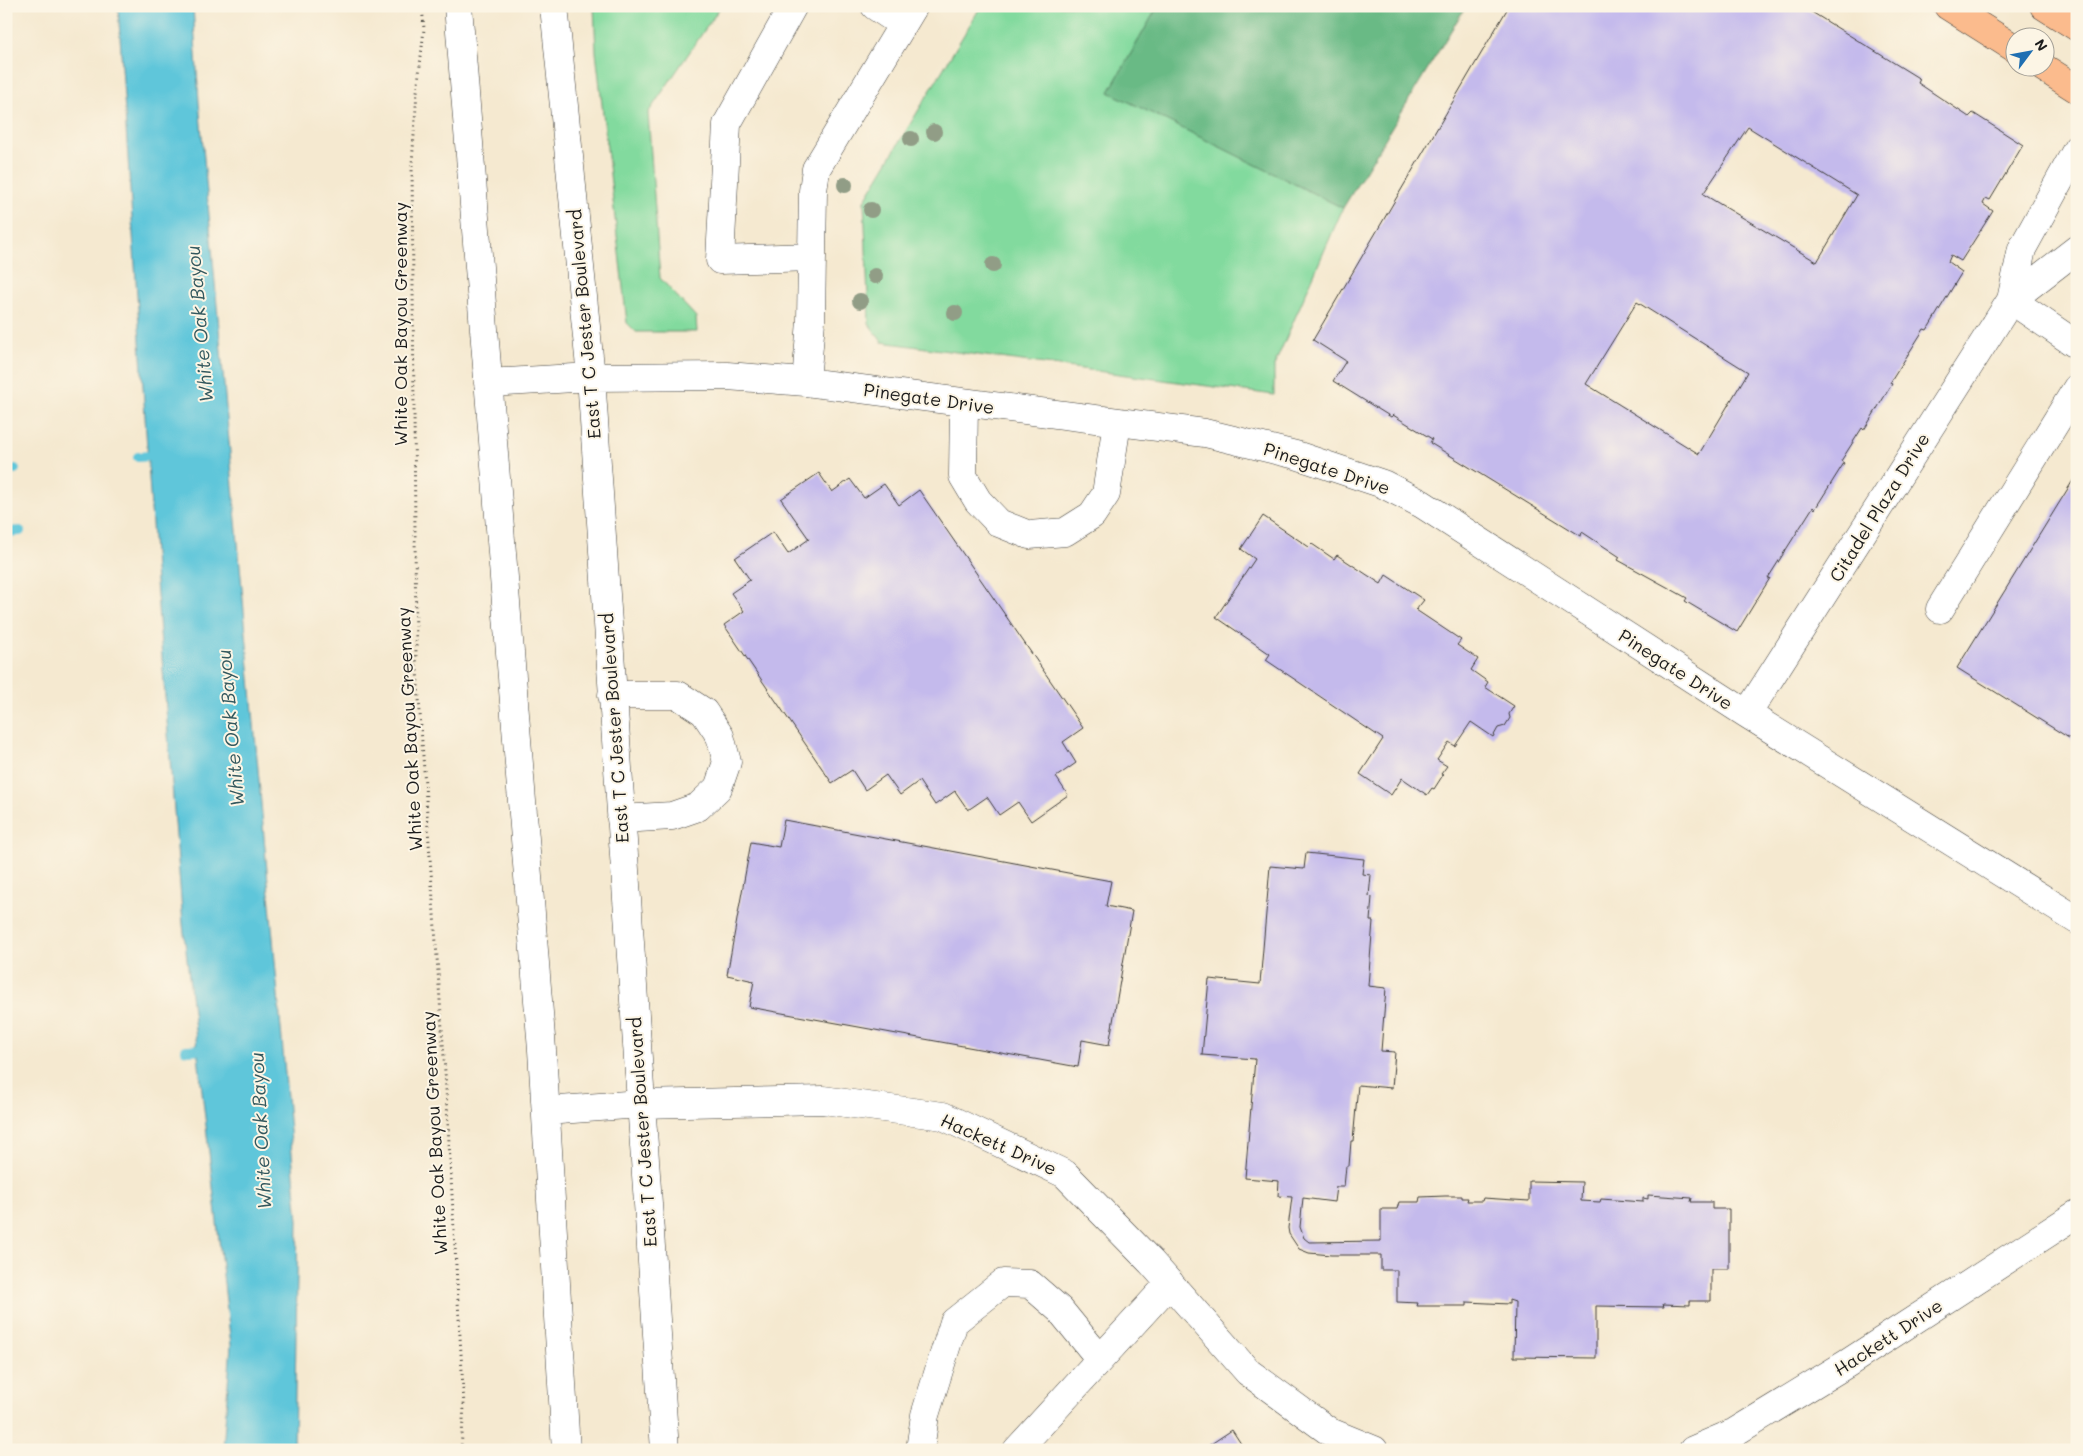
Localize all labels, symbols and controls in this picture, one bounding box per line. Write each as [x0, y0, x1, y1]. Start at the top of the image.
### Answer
north arrow [2006, 28, 2056, 78]
text: N [2031, 35, 2052, 54]
street label: White Oak Bayou Greenway [388, 202, 412, 446]
street label: East T C Jester Boulevard [562, 208, 606, 440]
water label: White Oak Bayou [180, 244, 218, 404]
street label: Pinegate Drive [862, 377, 996, 419]
street label: Citadel Plaza Drive [1823, 428, 1935, 586]
street label: Pinegate Drive [1261, 436, 1393, 500]
street label: White Oak Bayou Greenway [391, 606, 427, 852]
street label: East T C Jester Boulevard [594, 612, 634, 844]
street label: Pinegate Drive [1614, 623, 1738, 715]
water label: White Oak Bayou [211, 648, 249, 808]
street label: White Oak Bayou Greenway [416, 1010, 452, 1256]
street label: East T C Jester Boulevard [622, 1016, 662, 1248]
water label: White Oak Bayou [243, 1052, 277, 1210]
street label: Hackett Drive [937, 1108, 1061, 1180]
street label: Hackett Drive [1829, 1293, 1947, 1381]

